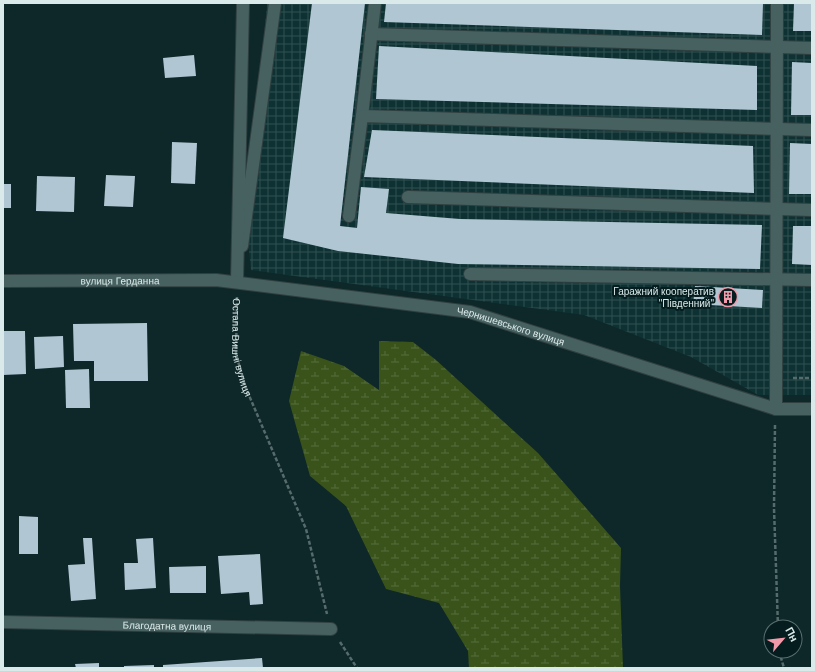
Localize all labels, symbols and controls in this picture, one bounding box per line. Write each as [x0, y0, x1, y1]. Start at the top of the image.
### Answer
street label: вулиця Герданна [81, 275, 160, 286]
place label: Гаражний кооператив "Південний" [613, 286, 714, 309]
building icon: Гаражний кооператив "Південний" [717, 286, 739, 308]
street label: Остапа Вишні вулиця [230, 298, 254, 398]
street label: Чернишевського вулиця [456, 305, 566, 347]
street label: Благодатна вулиця [122, 619, 211, 632]
north arrow [763, 619, 803, 659]
text: Пн [783, 625, 801, 644]

